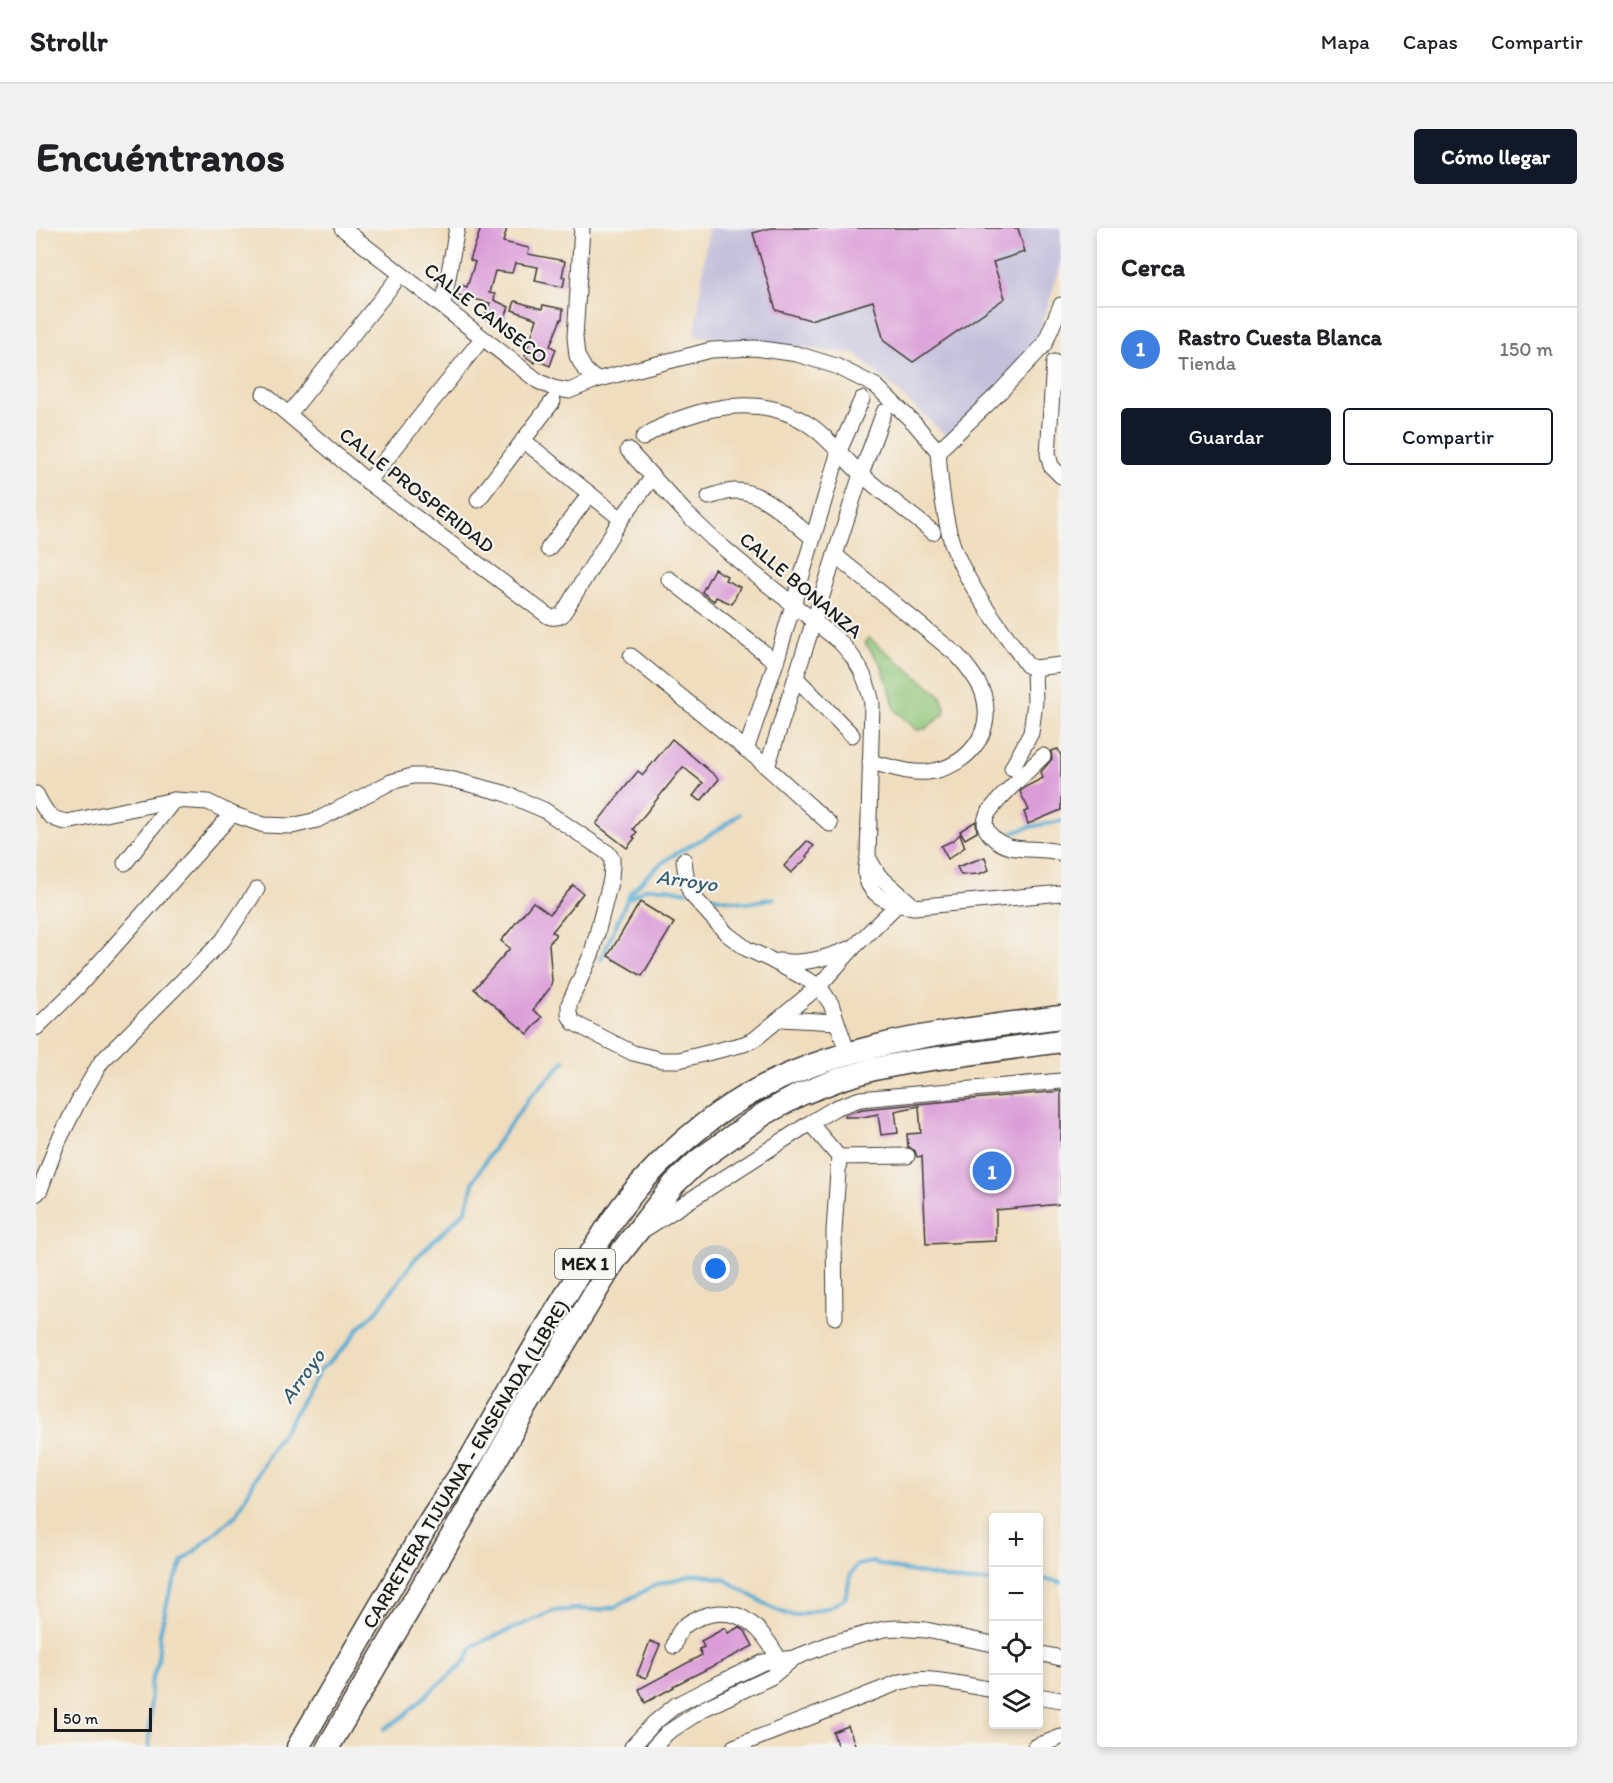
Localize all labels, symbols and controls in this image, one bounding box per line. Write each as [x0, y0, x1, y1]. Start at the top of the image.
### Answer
text: Strollr [30, 24, 108, 58]
text: Mapa [1321, 29, 1370, 54]
text: Capas [1403, 29, 1458, 54]
text: Compartir [1491, 29, 1583, 54]
button: Cómo llegar [1414, 129, 1577, 184]
text: Encuéntranos [36, 131, 285, 182]
text: Cerca [1121, 251, 1185, 283]
street label: CALLE CANSECO [419, 257, 553, 369]
text: Rastro Cuesta Blanca [1178, 324, 1382, 351]
text: 1 [1136, 337, 1145, 361]
text: 150 m [1500, 337, 1553, 361]
text: Tienda [1178, 351, 1236, 375]
button: Guardar [1121, 408, 1331, 465]
button: Compartir [1343, 408, 1553, 465]
street label: CALLE PROSPERIDAD [335, 422, 499, 558]
street label: CALLE BONANZA [735, 527, 867, 643]
water label: Arroyo [655, 863, 720, 897]
pin: 1 [972, 1148, 1012, 1194]
road number: MEX 1 [555, 1249, 615, 1279]
your location [701, 1254, 730, 1283]
street label: CARRETERA TIJUANA - ENSENADA (LIBRE) [357, 1295, 573, 1633]
water label: Arroyo [274, 1343, 331, 1408]
map controls [989, 1513, 1043, 1729]
button: + [989, 1513, 1043, 1567]
button: − [989, 1567, 1043, 1621]
button: locate [989, 1621, 1043, 1675]
button: layers [989, 1675, 1043, 1729]
scale bar [54, 1705, 152, 1732]
text: 50 m [63, 1709, 98, 1728]

